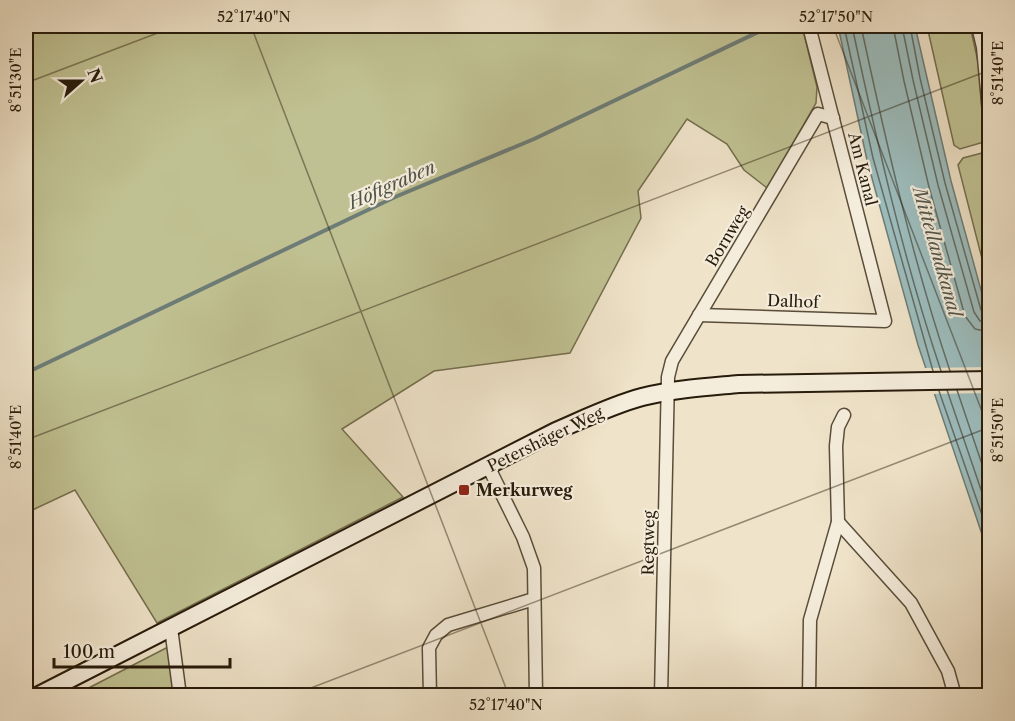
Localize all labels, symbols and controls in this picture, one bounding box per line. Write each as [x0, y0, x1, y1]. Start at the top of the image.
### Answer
text: 52°17'40"N [217, 7, 291, 26]
text: 52°17'50"N [799, 7, 873, 26]
text: 8°51'40"E [988, 41, 1007, 105]
text: 8°51'30"E [6, 47, 25, 113]
north arrow [51, 51, 111, 111]
text: N [83, 66, 107, 86]
street label: Am Kanal [844, 129, 882, 208]
water label: Höftgraben [343, 156, 439, 215]
water label: Mittellandkanal [907, 183, 967, 321]
street label: Bornweg [701, 201, 753, 270]
street label: Dalhof [767, 290, 821, 312]
text: 8°51'50"E [988, 398, 1007, 462]
street label: Petershäger Weg [484, 402, 607, 476]
text: 8°51'40"E [6, 405, 25, 469]
place label: Merkurweg [476, 480, 573, 500]
marker: Merkurweg [457, 483, 471, 497]
street label: Regtweg [637, 510, 659, 576]
scale bar [54, 631, 230, 669]
text: 100 m [63, 641, 115, 663]
text: 52°17'40"N [469, 695, 543, 714]

